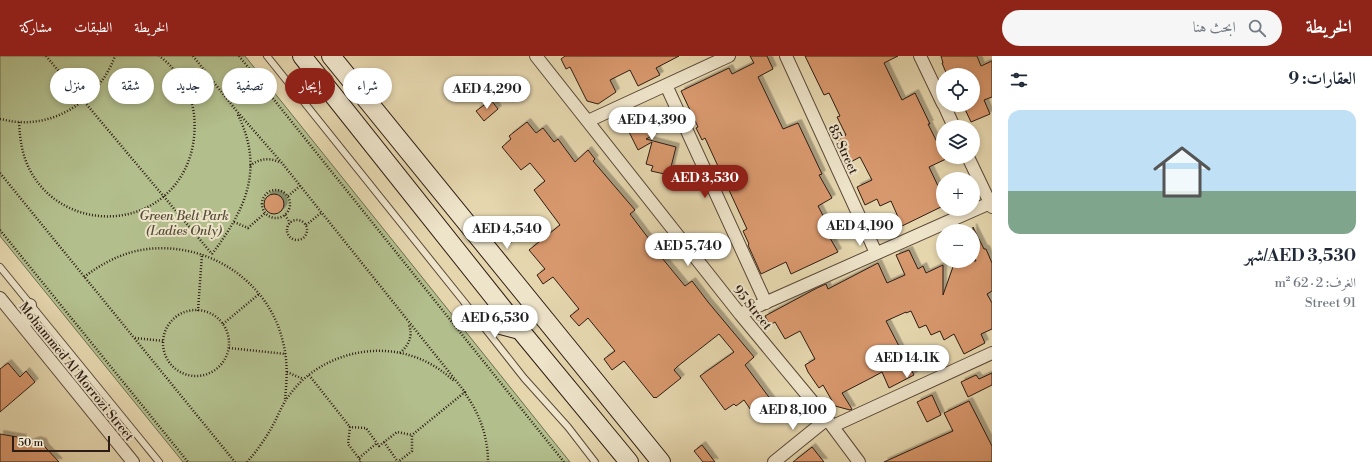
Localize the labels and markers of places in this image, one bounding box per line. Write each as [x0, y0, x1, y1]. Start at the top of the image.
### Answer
pin: AED 4,290 [441, 76, 533, 110]
pin: AED 4,390 [606, 107, 698, 141]
pin: AED 3,530 [659, 165, 751, 199]
pin: AED 4,190 [814, 213, 906, 247]
pin: AED 4,540 [461, 216, 553, 250]
pin: AED 5,740 [642, 233, 734, 267]
pin: AED 6,530 [449, 305, 541, 339]
pin: AED 14.1K [861, 345, 953, 379]
pin: AED 8,100 [747, 397, 839, 431]

